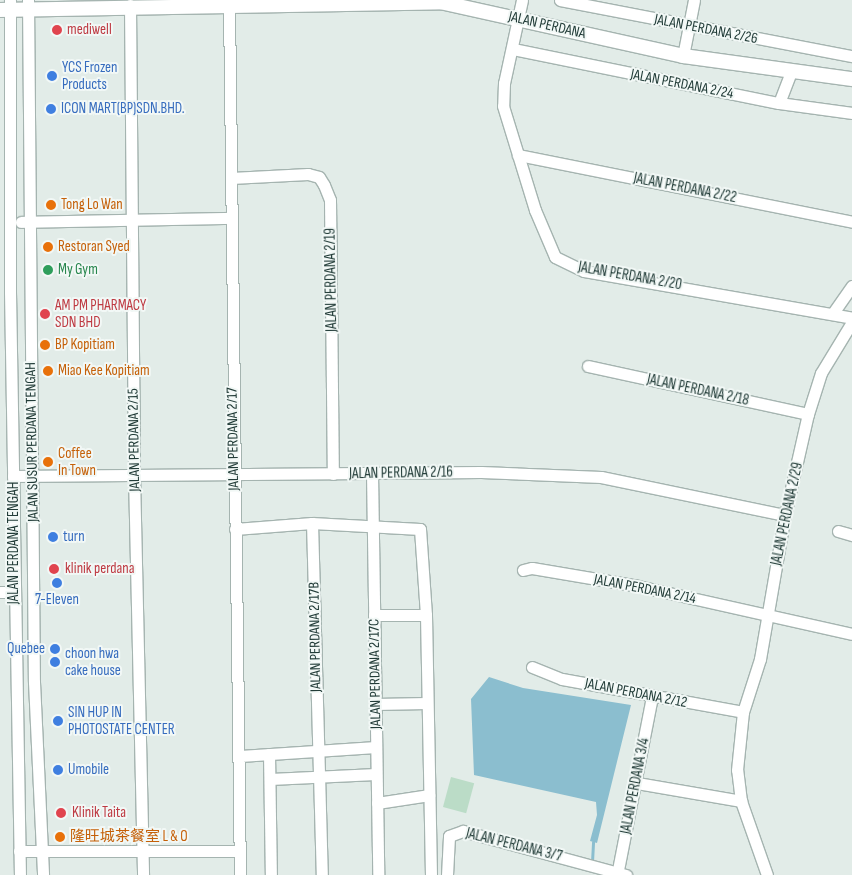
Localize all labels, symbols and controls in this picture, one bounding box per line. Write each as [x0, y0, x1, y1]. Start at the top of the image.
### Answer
street label: JALAN PERDANA [507, 7, 587, 43]
street label: JALAN PERDANA 2/26 [653, 10, 759, 48]
place label: mediwell [67, 21, 112, 39]
marker: mediwell [51, 24, 63, 36]
place label: YCS Frozen Products [62, 58, 118, 93]
street label: JALAN PERDANA 2/24 [629, 65, 735, 103]
marker: YCS Frozen Products [46, 70, 58, 82]
place label: ICON MART(BP)SDN.BHD. [61, 100, 185, 118]
marker: ICON MART(BP)SDN.BHD. [45, 103, 57, 115]
street label: JALAN PERDANA 2/22 [632, 169, 738, 207]
place label: Tong Lo Wan [61, 196, 123, 214]
marker: Tong Lo Wan [45, 199, 57, 211]
street label: JALAN PERDANA 2/19 [321, 228, 341, 332]
place label: Restoran Syed [58, 238, 130, 256]
marker: Restoran Syed [42, 241, 54, 253]
street label: JALAN PERDANA 2/20 [577, 258, 683, 294]
place label: My Gym [58, 261, 98, 279]
marker: My Gym [42, 264, 54, 276]
place label: AM PM PHARMACY SDN BHD [55, 296, 146, 331]
marker: AM PM PHARMACY SDN BHD [39, 308, 51, 320]
place label: BP Kopitiam [55, 336, 115, 354]
marker: BP Kopitiam [39, 339, 51, 351]
street label: JALAN SUSUR PERDANA TENGAH [22, 362, 42, 522]
place label: Miao Kee Kopitiam [58, 362, 150, 380]
marker: Miao Kee Kopitiam [42, 365, 54, 377]
street label: JALAN PERDANA 2/18 [645, 370, 751, 410]
street label: JALAN PERDANA 2/17 [223, 387, 243, 491]
street label: JALAN PERDANA 2/15 [124, 388, 144, 492]
place label: Coffee In Town [58, 444, 96, 479]
marker: Coffee In Town [42, 456, 54, 468]
street label: JALAN PERDANA 2/29 [767, 461, 807, 567]
street label: JALAN PERDANA 2/16 [349, 463, 453, 483]
street label: JALAN PERDANA TENGAH [5, 482, 23, 604]
place label: turn [63, 528, 85, 546]
marker: turn [47, 531, 59, 543]
place label: klinik perdana [65, 560, 134, 578]
marker: klinik perdana [47, 562, 61, 576]
street label: JALAN PERDANA 2/14 [592, 570, 698, 608]
marker: 7-Eleven [51, 577, 63, 589]
street label: JALAN PERDANA 2/17B [305, 582, 325, 692]
place label: 7-Eleven [35, 591, 79, 609]
street label: JALAN PERDANA 2/17C [365, 619, 385, 729]
place label: Quebee [7, 640, 45, 658]
marker: Quebee [49, 643, 61, 655]
place label: choon hwa cake house [65, 644, 121, 679]
marker: choon hwa cake house [49, 656, 61, 668]
street label: JALAN PERDANA 2/12 [583, 674, 689, 712]
place label: SIN HUP IN PHOTOSTATE CENTER [68, 703, 175, 738]
marker: SIN HUP IN PHOTOSTATE CENTER [52, 715, 64, 727]
street label: JALAN PERDANA 3/4 [617, 736, 653, 836]
place label: Umobile [68, 761, 109, 779]
marker: Umobile [52, 764, 64, 776]
place label: Klinik Taita [72, 804, 126, 822]
marker: Klinik Taita [54, 806, 68, 820]
street label: JALAN PERDANA 3/7 [464, 824, 564, 866]
place label: 隆旺城茶餐室 L & O [70, 828, 188, 846]
marker: 隆旺城茶餐室 L & O [54, 831, 66, 843]

